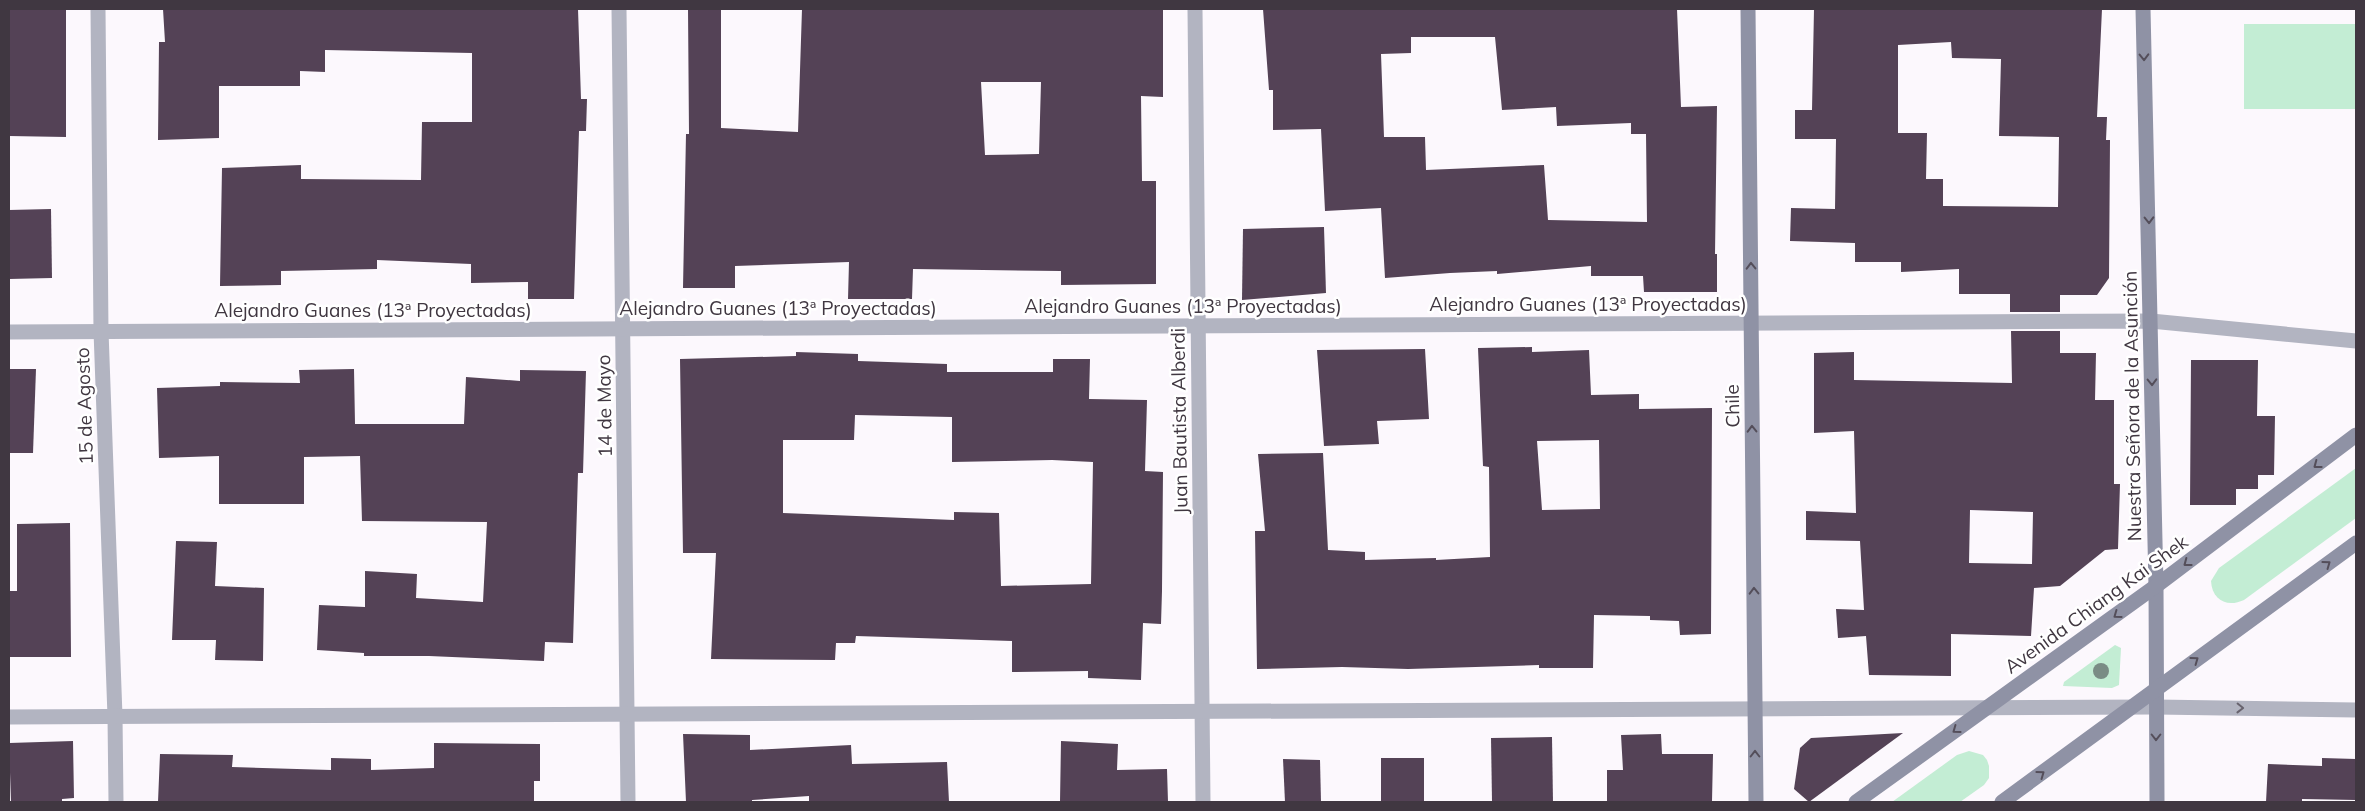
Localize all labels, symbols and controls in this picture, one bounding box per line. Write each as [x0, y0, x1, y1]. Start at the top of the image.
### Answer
one-way arrow [2139, 54, 2150, 62]
one-way arrow [2143, 216, 2154, 224]
one-way arrow [1746, 262, 1756, 270]
street label: Nuestra Señora de la Asunción [2118, 270, 2146, 542]
street label: Alejandro Guanes (13ª Proyectadas) [1429, 292, 1747, 316]
street label: Alejandro Guanes (13ª Proyectadas) [1024, 294, 1342, 318]
street label: Alejandro Guanes (13ª Proyectadas) [619, 296, 937, 320]
street label: Alejandro Guanes (13ª Proyectadas) [214, 298, 532, 322]
street label: Juan Bautista Alberdi [1165, 328, 1193, 514]
street label: 15 de Agosto [70, 347, 98, 465]
street label: 14 de Mayo [591, 354, 617, 458]
one-way arrow [2147, 379, 2157, 387]
street label: Chile [1720, 384, 1744, 428]
one-way arrow [1747, 424, 1757, 432]
one-way arrow [2313, 459, 2323, 468]
street label: Avenida Chiang Kai Shek [2000, 529, 2193, 679]
one-way arrow [2184, 557, 2193, 566]
one-way arrow [2321, 562, 2330, 570]
one-way arrow [1749, 587, 1759, 594]
one-way arrow [2113, 609, 2122, 618]
one-way arrow [2189, 657, 2199, 666]
one-way arrow [2236, 703, 2244, 714]
one-way arrow [1953, 725, 1962, 733]
one-way arrow [2151, 734, 2161, 741]
one-way arrow [1750, 749, 1760, 757]
one-way arrow [2035, 771, 2044, 779]

